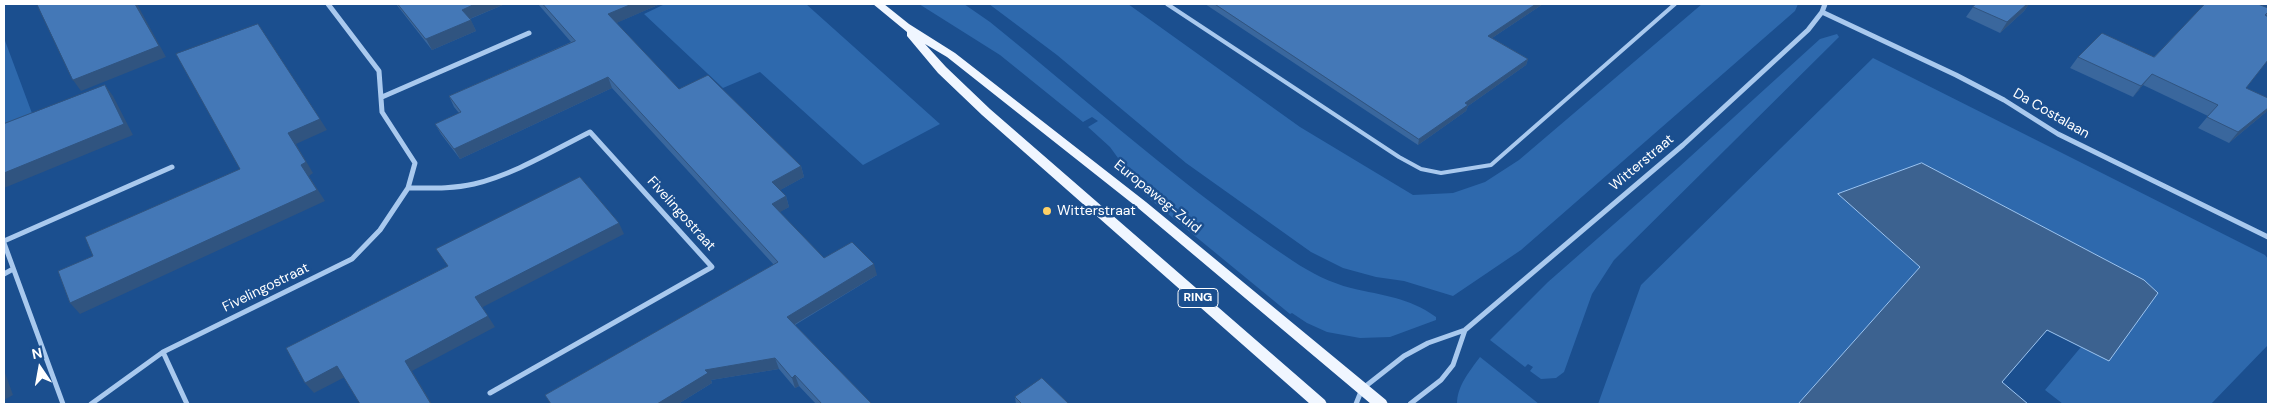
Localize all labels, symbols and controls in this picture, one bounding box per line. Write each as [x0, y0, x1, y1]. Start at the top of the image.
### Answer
street label: Da Costalaan [2010, 85, 2092, 143]
street label: Witterstraat [1606, 131, 1678, 195]
street label: Europaweg-Zuid [1110, 157, 1204, 237]
street label: Fivelingostraat [643, 173, 719, 255]
place label: Witterstraat [1057, 203, 1136, 219]
marker: Witterstraat [1041, 205, 1053, 217]
street label: Fivelingostraat [220, 260, 312, 316]
road number: RING [1178, 288, 1218, 308]
north arrow [15, 343, 65, 393]
text: N [30, 343, 44, 363]

